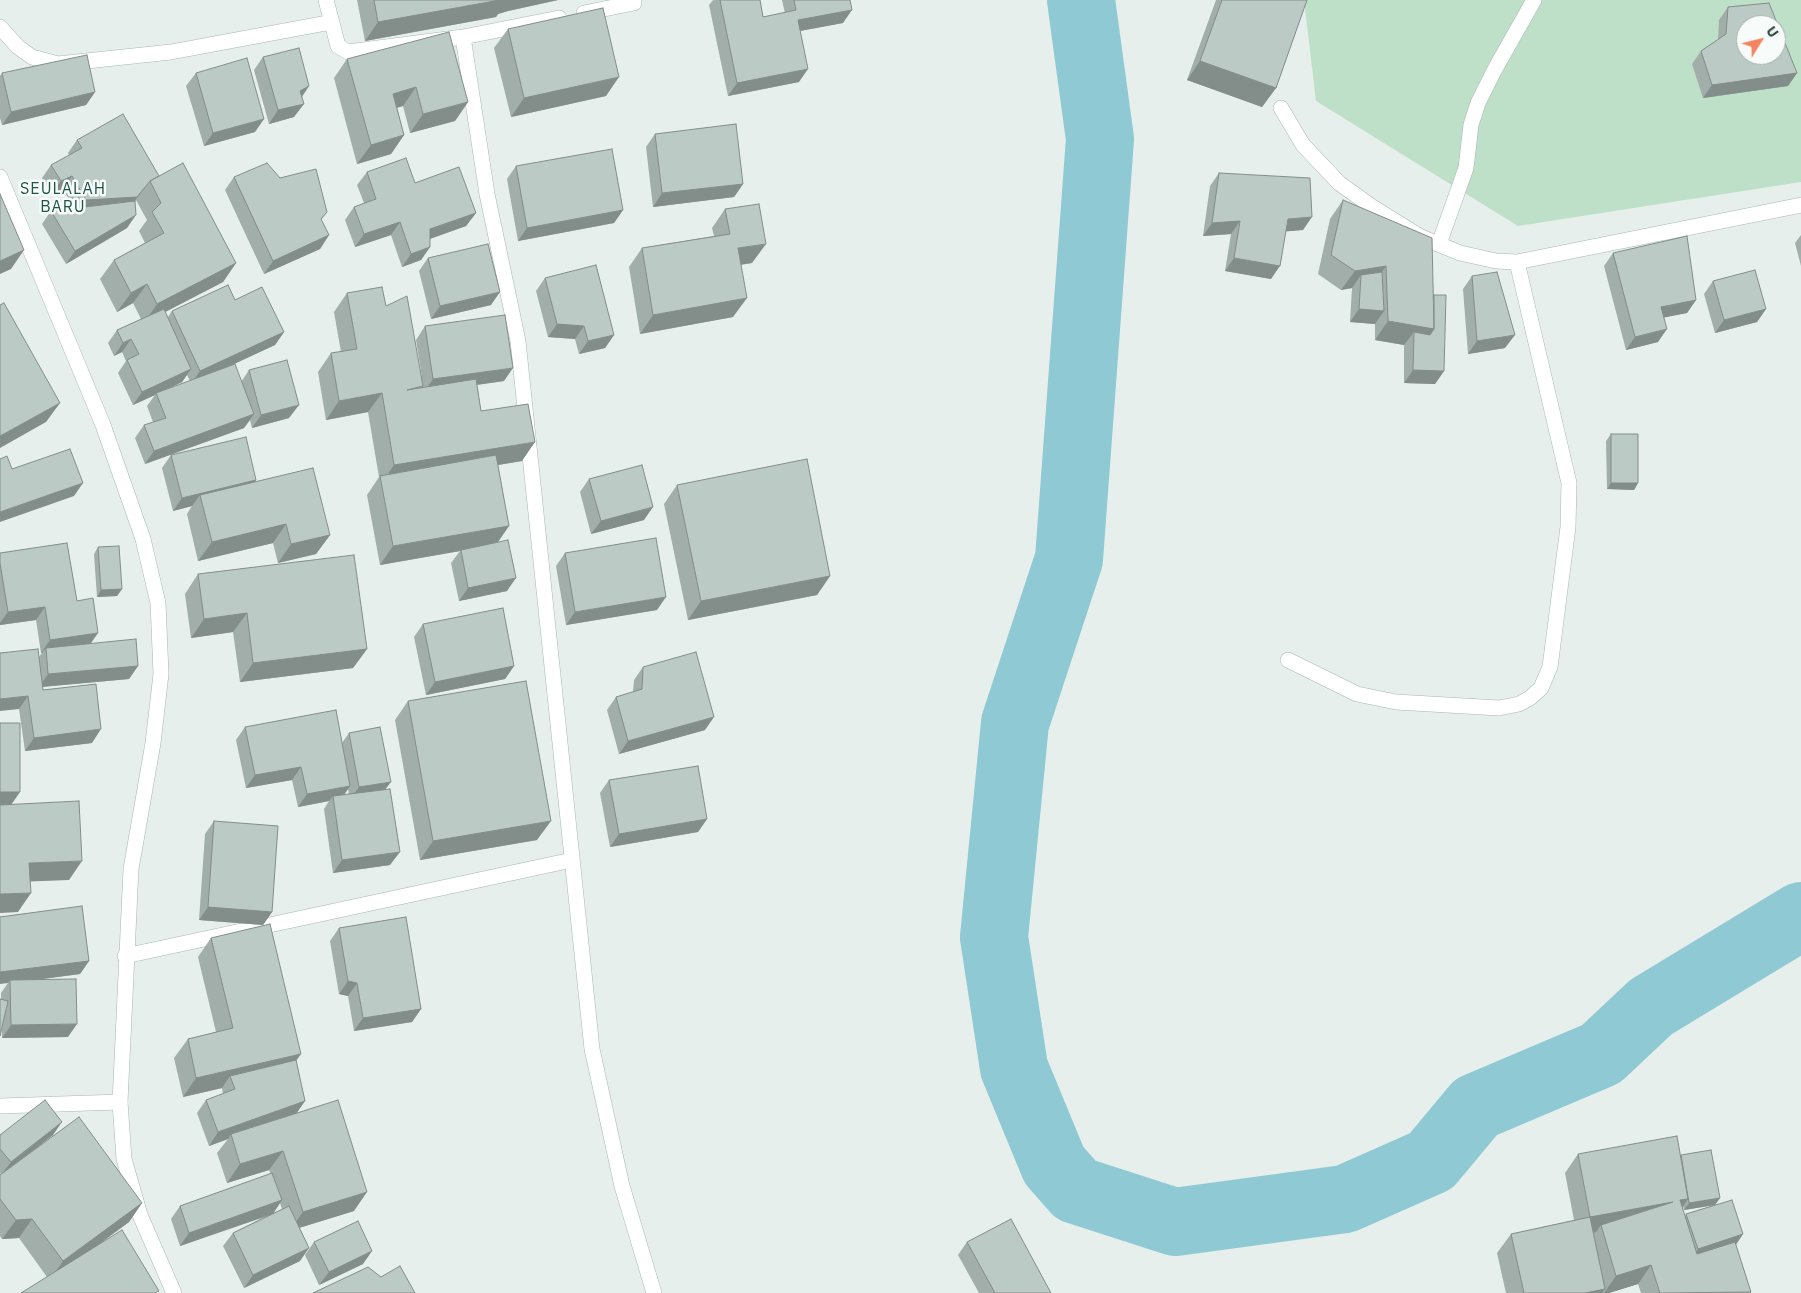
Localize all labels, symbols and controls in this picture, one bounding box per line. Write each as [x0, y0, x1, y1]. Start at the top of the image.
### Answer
north arrow [1736, 15, 1786, 65]
text: U [1762, 23, 1782, 41]
district label: SEULALAH BARU [19, 179, 107, 217]

